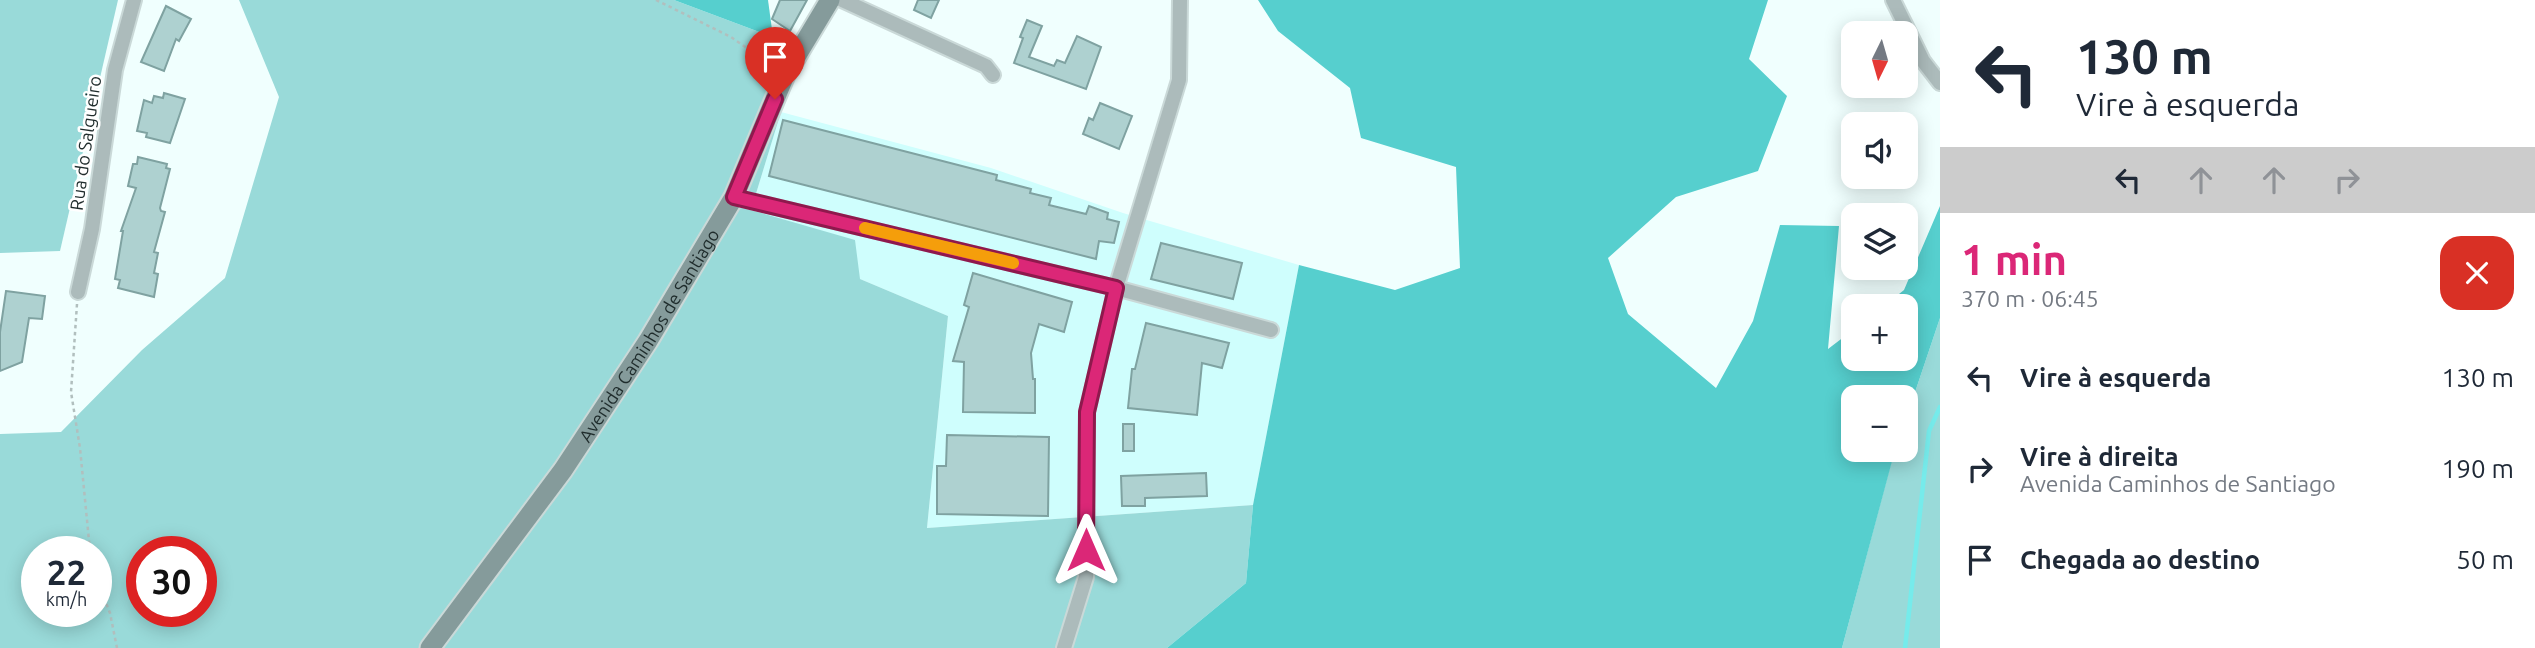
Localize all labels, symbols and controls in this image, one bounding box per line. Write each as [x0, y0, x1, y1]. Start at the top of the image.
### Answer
north arrow [1841, 21, 1918, 98]
map controls [1841, 21, 1918, 462]
pin [745, 27, 805, 99]
icon: left [1961, 28, 2052, 119]
text: 130 m [2076, 28, 2213, 83]
icon: arrive [756, 38, 794, 76]
street label: Rua do Salgueiro [66, 74, 104, 212]
text: Vire à esquerda [2076, 86, 2299, 122]
button: sound [1841, 112, 1918, 189]
icon: left [2109, 161, 2147, 199]
icon: ahead [2182, 161, 2220, 199]
icon: ahead [2255, 161, 2293, 199]
icon: right [2328, 161, 2366, 199]
button: layers [1841, 203, 1918, 280]
street label: Avenida Caminhos de Santiago [575, 225, 723, 445]
text: 1 min [1961, 236, 2067, 283]
button: close [2440, 236, 2514, 310]
text: 370 m · 06:45 [1961, 286, 2099, 311]
button: + [1841, 294, 1918, 371]
icon: left [1961, 359, 1999, 397]
text: Vire à esquerda [2020, 363, 2211, 392]
text: 130 m [2442, 363, 2514, 392]
button: − [1841, 385, 1918, 462]
text: Vire à direita [2020, 442, 2179, 471]
icon: right [1961, 450, 1999, 488]
text: 190 m [2442, 454, 2514, 483]
text: Avenida Caminhos de Santiago [2020, 471, 2336, 496]
position arrow [1049, 513, 1123, 587]
speed limit sign: 30 [126, 536, 217, 627]
icon: arrive [1961, 541, 1999, 579]
text: Chegada ao destino [2020, 545, 2260, 574]
text: 50 m [2456, 545, 2514, 574]
text: 22 [47, 552, 86, 592]
text: km/h [46, 589, 87, 609]

